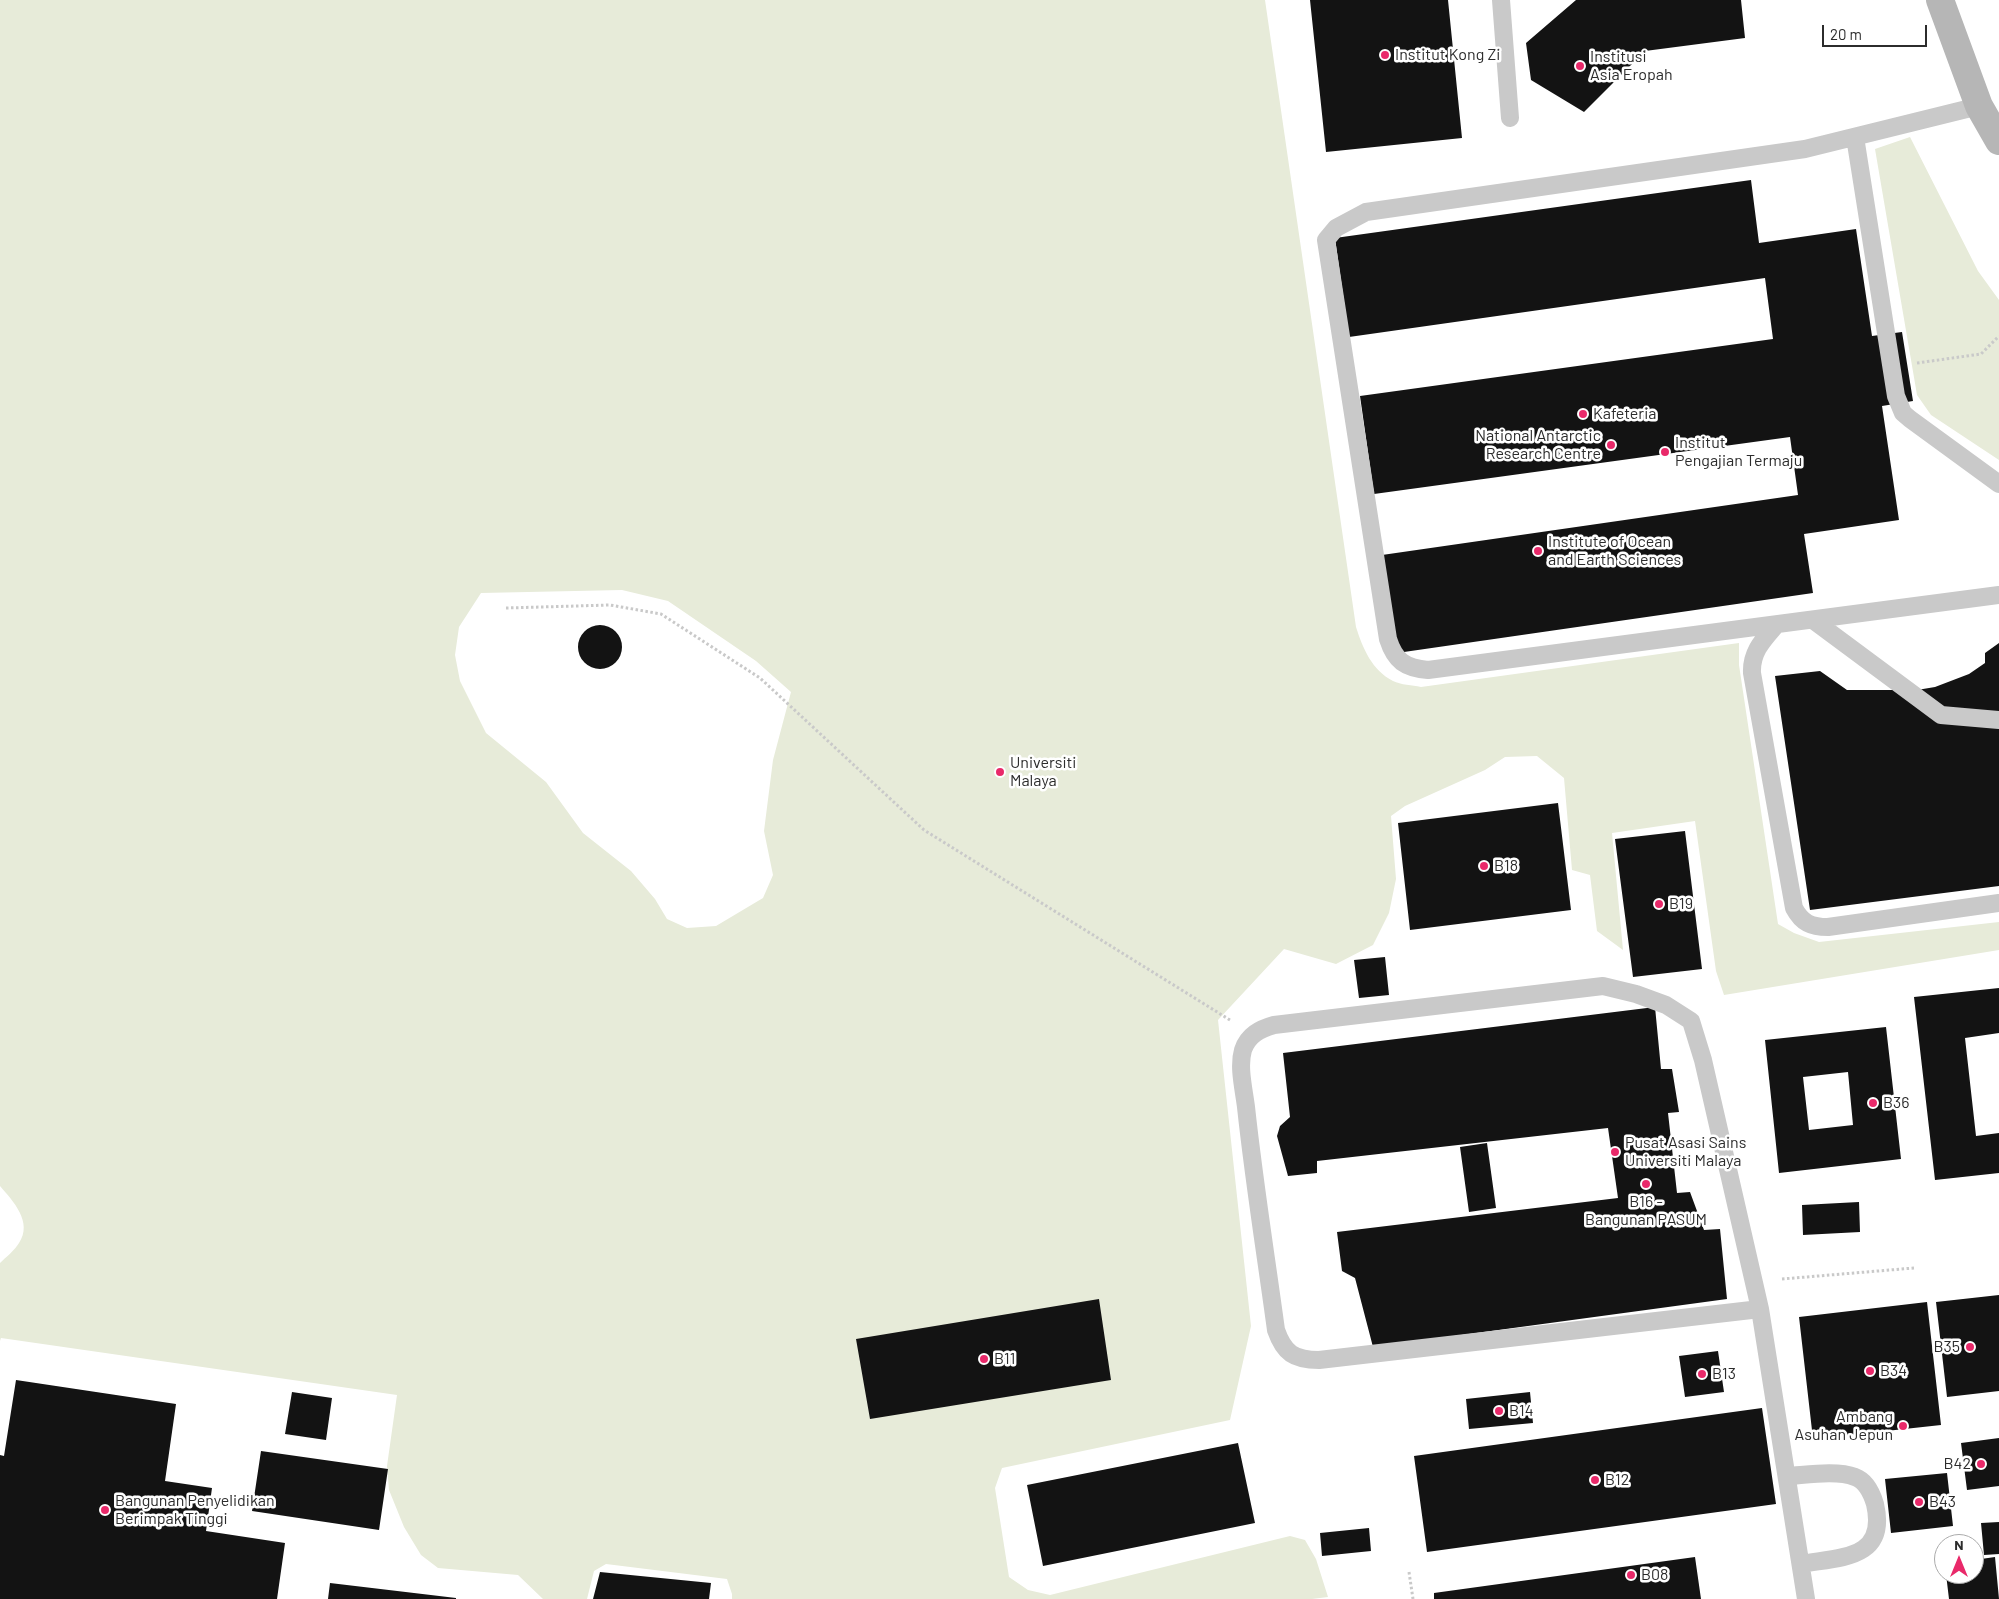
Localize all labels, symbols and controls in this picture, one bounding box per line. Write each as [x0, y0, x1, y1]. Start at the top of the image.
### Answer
scale bar [1824, 15, 1929, 47]
text: 20 m [1830, 25, 1862, 43]
place label: Institut Kong Zi [1395, 45, 1500, 65]
place label: Institusi Asia Eropah [1590, 47, 1673, 85]
marker: Institut Kong Zi [1379, 49, 1391, 61]
marker: Institusi Asia Eropah [1574, 60, 1586, 72]
place label: Kafeteria [1593, 404, 1656, 424]
marker: Kafeteria [1577, 408, 1589, 420]
place label: National Antarctic Research Centre [1475, 426, 1601, 464]
place label: Institut Pengajian Termaju [1675, 433, 1802, 471]
marker: National Antarctic Research Centre [1605, 439, 1617, 451]
marker: Institut Pengajian Termaju [1659, 446, 1671, 458]
place label: Institute of Ocean and Earth Sciences [1548, 532, 1681, 570]
marker: Institute of Ocean and Earth Sciences [1532, 545, 1544, 557]
place label: Universiti Malaya [1010, 753, 1076, 791]
marker: Universiti Malaya [994, 766, 1006, 778]
place label: B18 [1494, 856, 1518, 876]
marker: B18 [1478, 860, 1490, 872]
place label: B19 [1669, 894, 1693, 914]
marker: B19 [1653, 898, 1665, 910]
place label: B36 [1883, 1093, 1910, 1113]
marker: B36 [1867, 1097, 1879, 1109]
place label: Pusat Asasi Sains Universiti Malaya [1625, 1133, 1746, 1171]
marker: Pusat Asasi Sains Universiti Malaya [1609, 1146, 1621, 1158]
marker: B16 - Bangunan PASUM [1640, 1178, 1652, 1190]
place label: B16 - Bangunan PASUM [1585, 1192, 1707, 1230]
place label: B35 [1934, 1337, 1960, 1357]
marker: B35 [1964, 1341, 1976, 1353]
place label: B11 [994, 1349, 1015, 1369]
marker: B11 [978, 1353, 990, 1365]
place label: B34 [1880, 1361, 1907, 1381]
place label: B13 [1712, 1364, 1736, 1384]
marker: B34 [1864, 1365, 1876, 1377]
marker: B13 [1696, 1368, 1708, 1380]
place label: B14 [1509, 1401, 1533, 1421]
marker: B14 [1493, 1405, 1505, 1417]
place label: Ambang Asuhan Jepun [1795, 1407, 1893, 1445]
marker: Ambang Asuhan Jepun [1897, 1420, 1909, 1432]
place label: B42 [1944, 1454, 1971, 1474]
marker: B42 [1975, 1458, 1987, 1470]
place label: B12 [1605, 1470, 1629, 1490]
marker: B12 [1589, 1474, 1601, 1486]
place label: Bangunan Penyelidikan Berimpak Tinggi [115, 1491, 275, 1529]
place label: B43 [1929, 1492, 1956, 1512]
marker: B43 [1913, 1496, 1925, 1508]
marker: Bangunan Penyelidikan Berimpak Tinggi [99, 1504, 111, 1516]
north arrow [1934, 1534, 1984, 1584]
text: N [1954, 1536, 1964, 1553]
place label: B08 [1641, 1565, 1668, 1585]
marker: B08 [1625, 1569, 1637, 1581]

